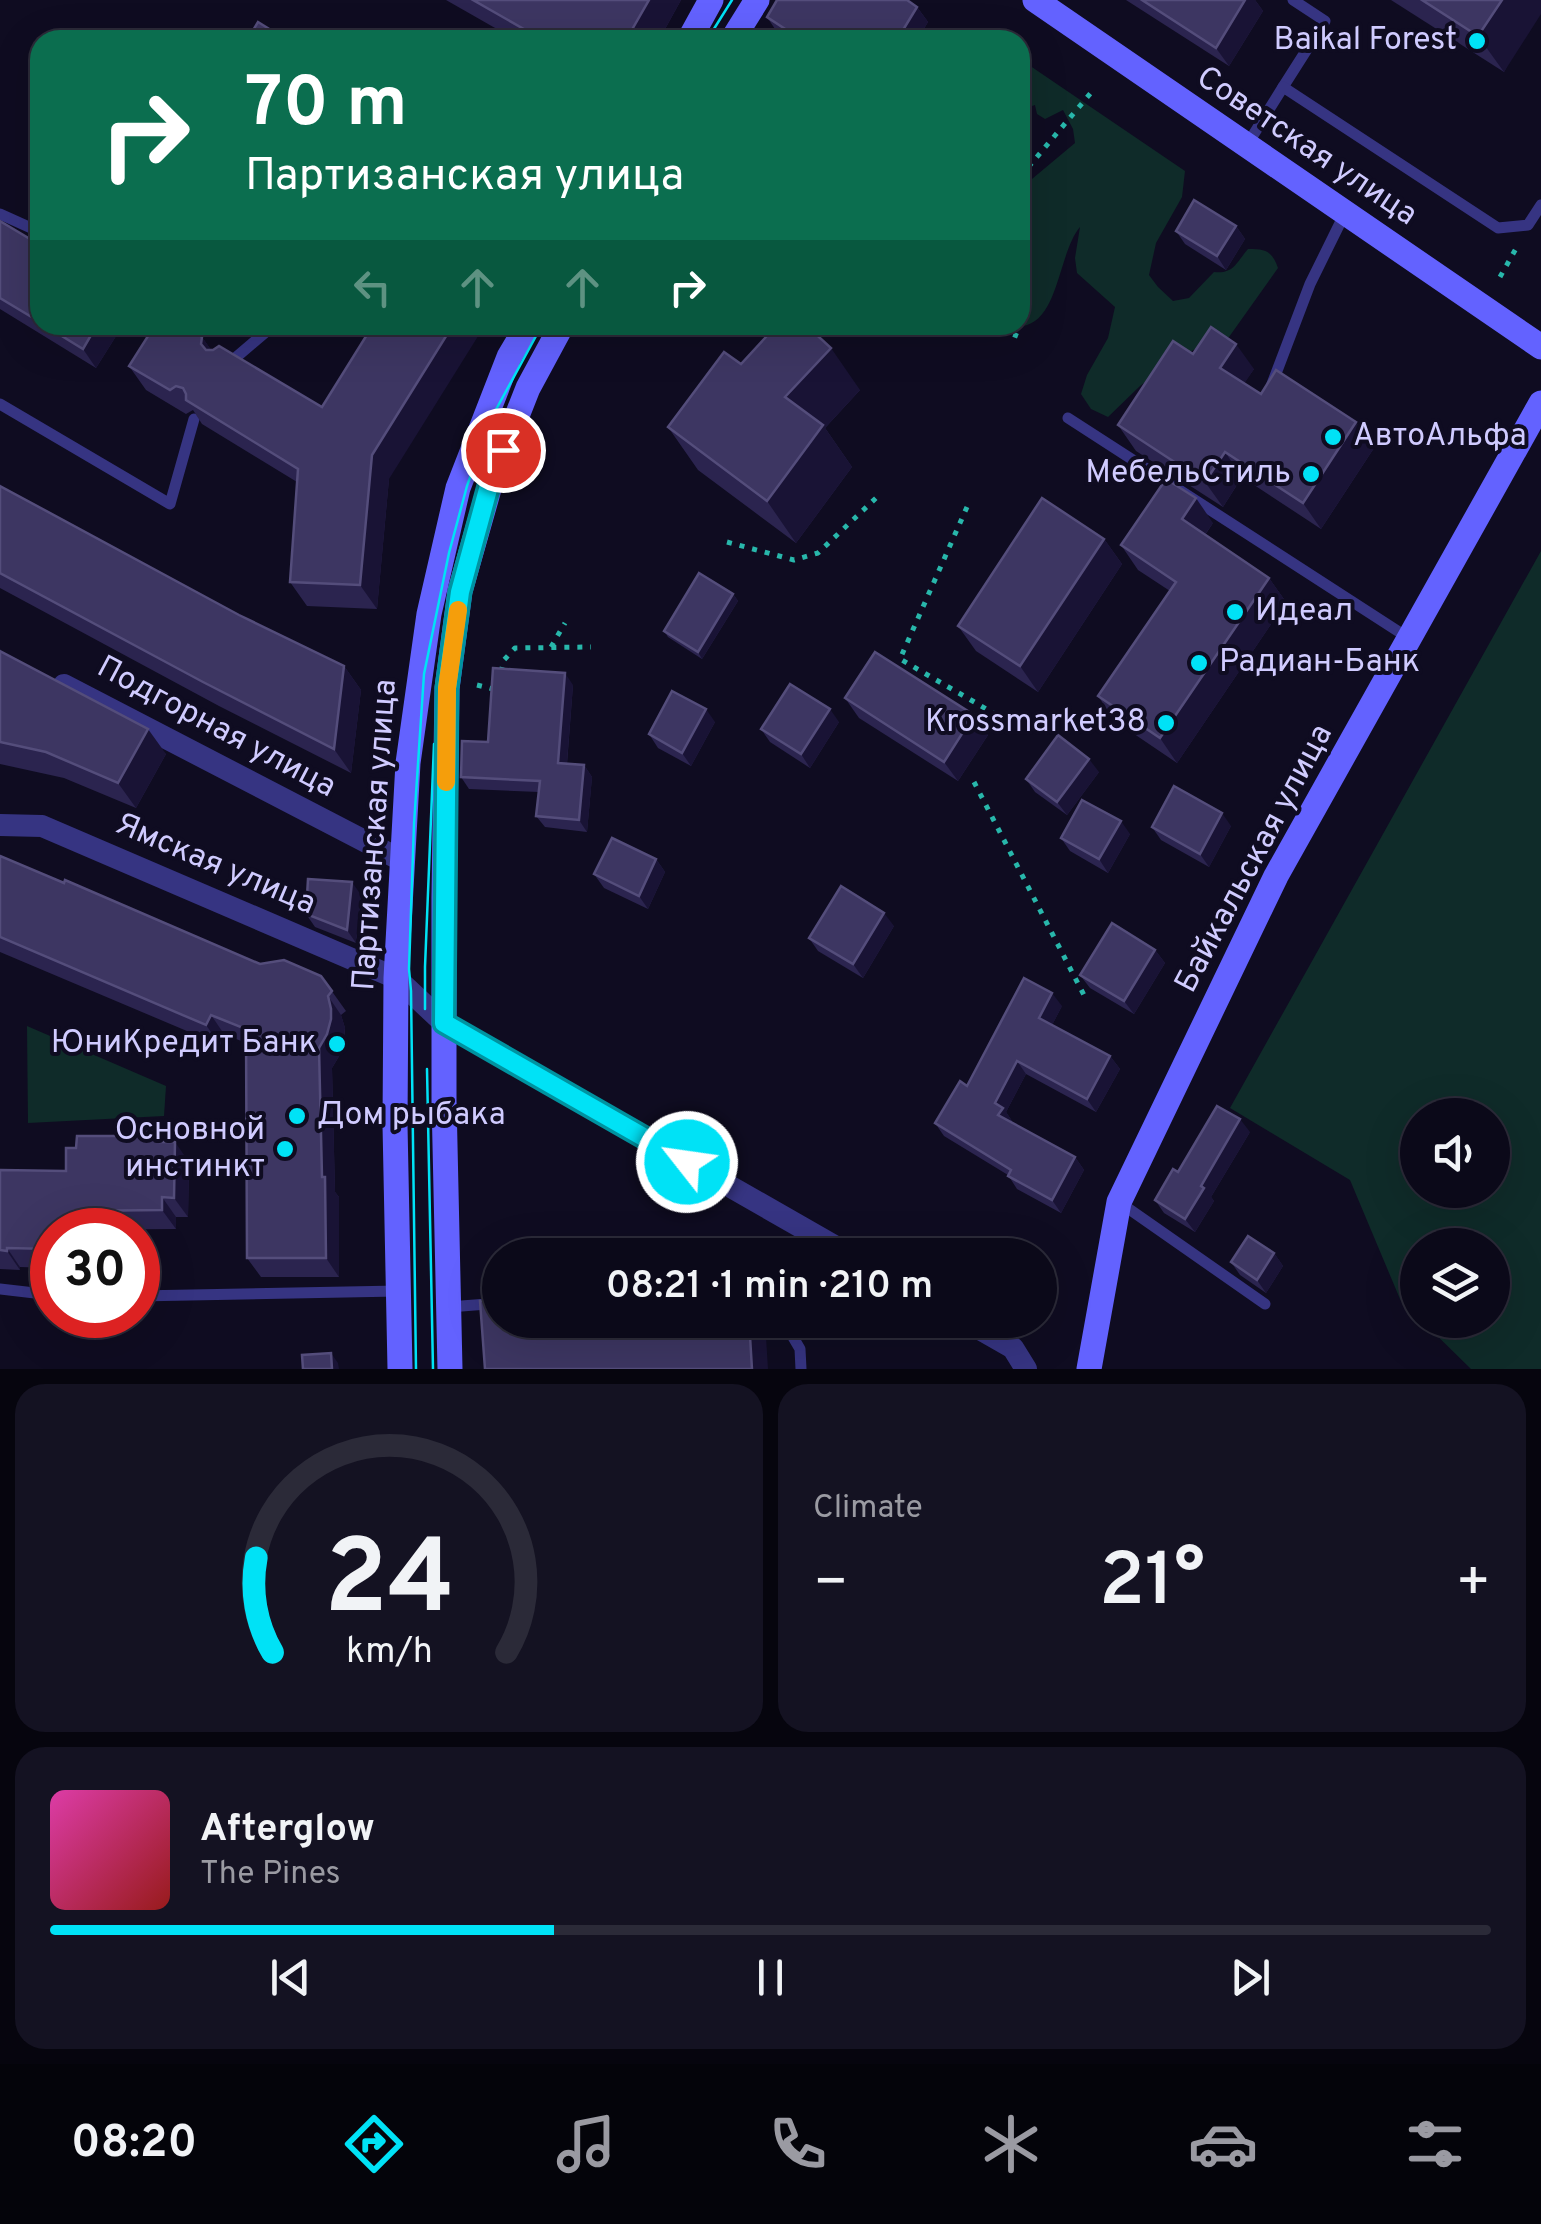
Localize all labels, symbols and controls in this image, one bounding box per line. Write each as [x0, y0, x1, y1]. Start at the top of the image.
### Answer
place label: Baikal Forest [1273, 21, 1457, 61]
marker: Baikal Forest [1466, 30, 1488, 52]
street label: Советская улица [1188, 58, 1424, 236]
text: 70 m [245, 62, 408, 151]
icon: right [80, 70, 210, 200]
text: Партизанская улица [245, 149, 684, 206]
icon: left [345, 260, 400, 315]
icon: ahead [450, 260, 505, 315]
icon: ahead [555, 260, 610, 315]
icon: right [660, 260, 715, 315]
pin [461, 408, 546, 493]
place label: АвтоАльфа [1353, 417, 1527, 457]
icon: arrive [476, 423, 531, 478]
marker: АвтоАльфа [1322, 426, 1344, 448]
place label: МебельСтиль [1085, 454, 1291, 494]
marker: МебельСтиль [1300, 463, 1322, 485]
place label: Идеал [1255, 592, 1353, 632]
marker: Идеал [1224, 601, 1246, 623]
place label: Радиан-Банк [1219, 643, 1420, 683]
street label: Подгорная улица [90, 648, 342, 808]
marker: Радиан-Банк [1188, 652, 1210, 674]
street label: Партизанская улица [345, 678, 407, 992]
place label: Krossmarket38 [925, 703, 1146, 743]
marker: Krossmarket38 [1155, 712, 1177, 734]
street label: Байкальская улица [1167, 718, 1343, 1000]
street label: Ямская улица [109, 805, 321, 925]
place label: ЮниКредит Банк [51, 1024, 317, 1064]
marker: ЮниКредит Банк [326, 1033, 348, 1055]
place label: Дом рыбака [317, 1096, 506, 1136]
map controls [1400, 1098, 1510, 1338]
button: sound [1400, 1098, 1510, 1208]
marker: Дом рыбака [286, 1105, 308, 1127]
position arrow [635, 1110, 739, 1214]
place label: Основной инстинкт [115, 1111, 265, 1188]
marker: Основной инстинкт [274, 1138, 296, 1160]
speed limit sign: 30 [30, 1208, 160, 1338]
button: layers [1400, 1228, 1510, 1338]
text: 08:21 · 1 min · 210 m [606, 1263, 933, 1312]
text: Climate [813, 1489, 923, 1529]
text: 24 [324, 1518, 454, 1650]
text: 21° [1099, 1537, 1205, 1632]
text: − [813, 1550, 848, 1620]
text: + [1456, 1550, 1491, 1620]
text: km/h [346, 1630, 432, 1676]
text: Afterglow [200, 1806, 375, 1855]
text: The Pines [200, 1855, 341, 1895]
icon: previous [263, 1950, 318, 2005]
icon: pause [743, 1950, 798, 2005]
icon: next [1223, 1950, 1278, 2005]
icon: directions [339, 2109, 409, 2179]
icon: music [551, 2109, 621, 2179]
icon: phone [763, 2109, 833, 2179]
icon: climate [976, 2109, 1046, 2179]
icon: car [1188, 2109, 1258, 2179]
icon: filters [1400, 2109, 1470, 2179]
text: 08:20 [71, 2116, 197, 2173]

